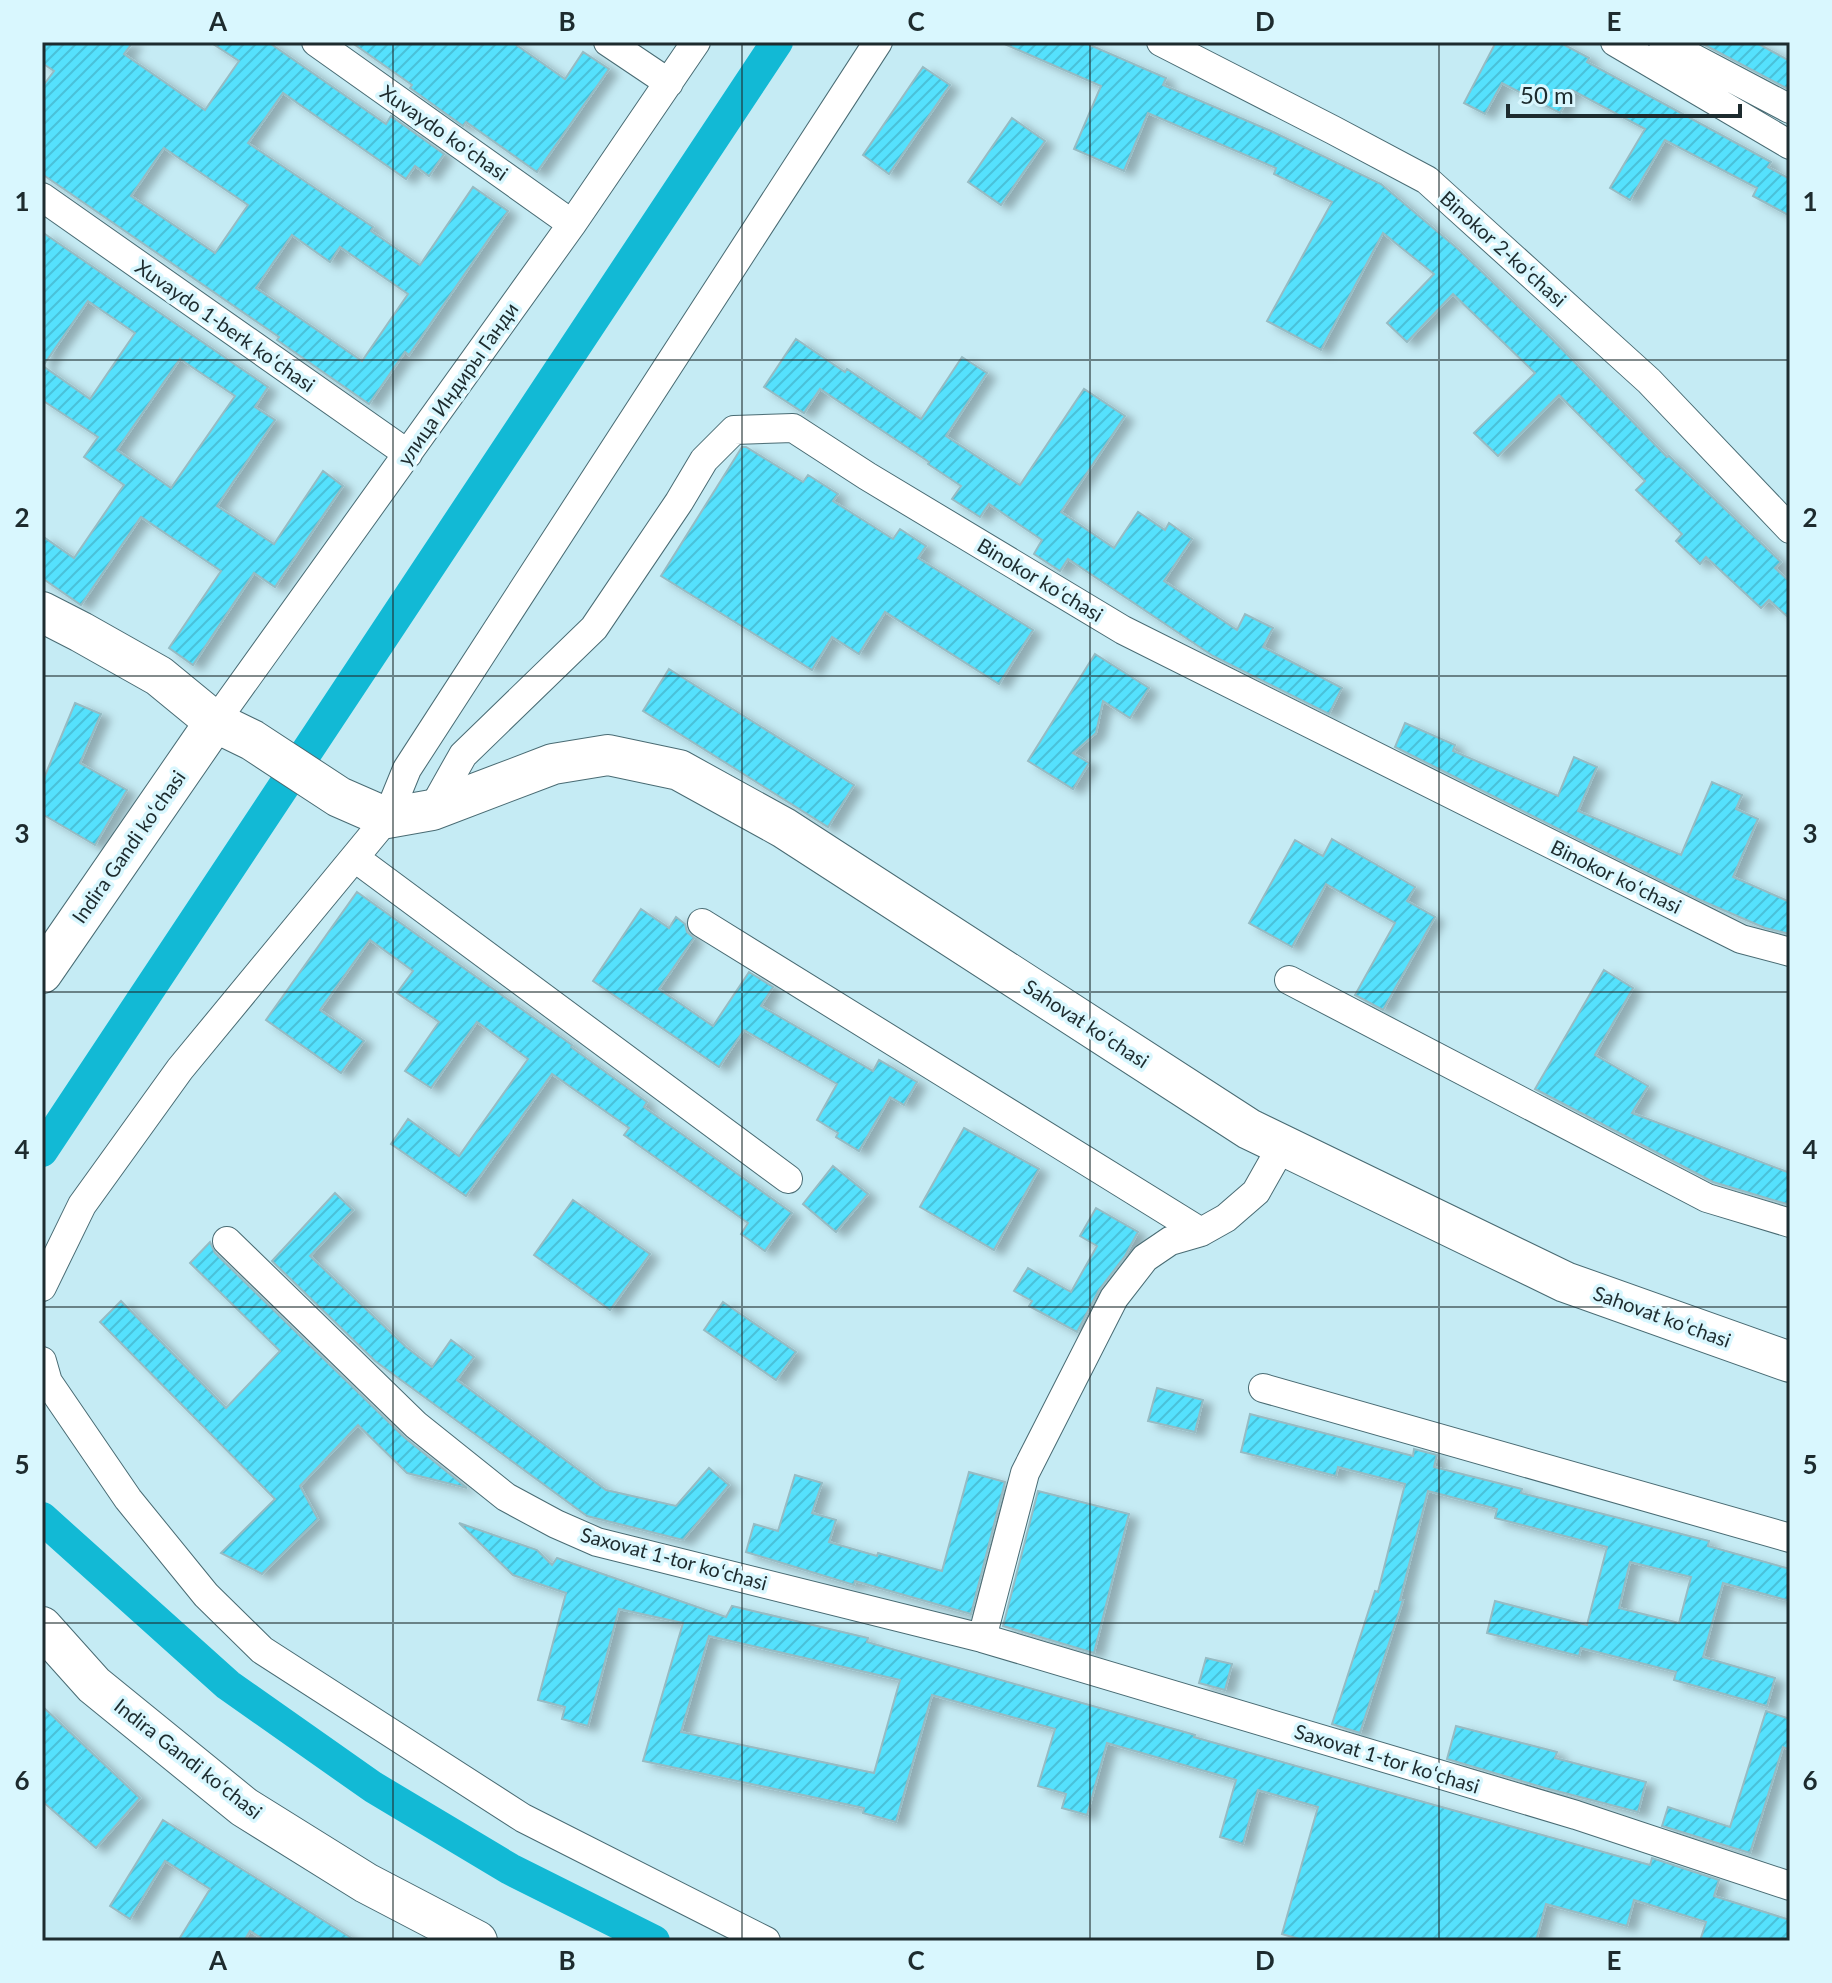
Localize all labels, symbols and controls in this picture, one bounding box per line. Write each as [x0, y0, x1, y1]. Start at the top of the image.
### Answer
text: A [208, 5, 228, 37]
text: B [558, 5, 576, 37]
text: C [907, 5, 925, 37]
text: D [1255, 5, 1275, 37]
text: E [1607, 5, 1621, 37]
scale bar [1508, 68, 1740, 118]
street label: Xuvaydo koʻchasi [376, 79, 513, 185]
text: 50 m [1520, 80, 1574, 109]
text: 1 [14, 185, 30, 217]
street label: Binokor 2-koʻchasi [1436, 185, 1572, 311]
text: 1 [1802, 185, 1818, 217]
street label: Xuvaydo 1-berk koʻchasi [131, 254, 320, 396]
street label: улица Индиры Ганди [392, 297, 523, 470]
text: 2 [14, 501, 30, 533]
text: 2 [1802, 501, 1818, 533]
street label: Binokor koʻchasi [973, 532, 1108, 626]
street label: Indira Gandi koʻchasi [66, 765, 190, 927]
text: 3 [14, 817, 30, 849]
text: 3 [1802, 817, 1818, 849]
street label: Binokor koʻchasi [1547, 834, 1686, 918]
street label: Sahovat koʻchasi [1019, 974, 1154, 1073]
text: 4 [14, 1133, 30, 1165]
text: 4 [1802, 1133, 1818, 1165]
street label: Sahovat koʻchasi [1590, 1280, 1734, 1352]
text: 5 [14, 1448, 30, 1480]
text: 5 [1802, 1448, 1818, 1480]
street label: Saxovat 1-tor koʻchasi [578, 1522, 770, 1594]
street label: Indira Gandi koʻchasi [110, 1693, 267, 1823]
street label: Saxovat 1-tor koʻchasi [1292, 1718, 1483, 1798]
text: 6 [14, 1764, 30, 1796]
text: 6 [1802, 1764, 1818, 1796]
text: A [208, 1944, 228, 1976]
text: B [558, 1944, 576, 1976]
text: C [907, 1944, 925, 1976]
text: D [1255, 1944, 1275, 1976]
text: E [1607, 1944, 1621, 1976]

